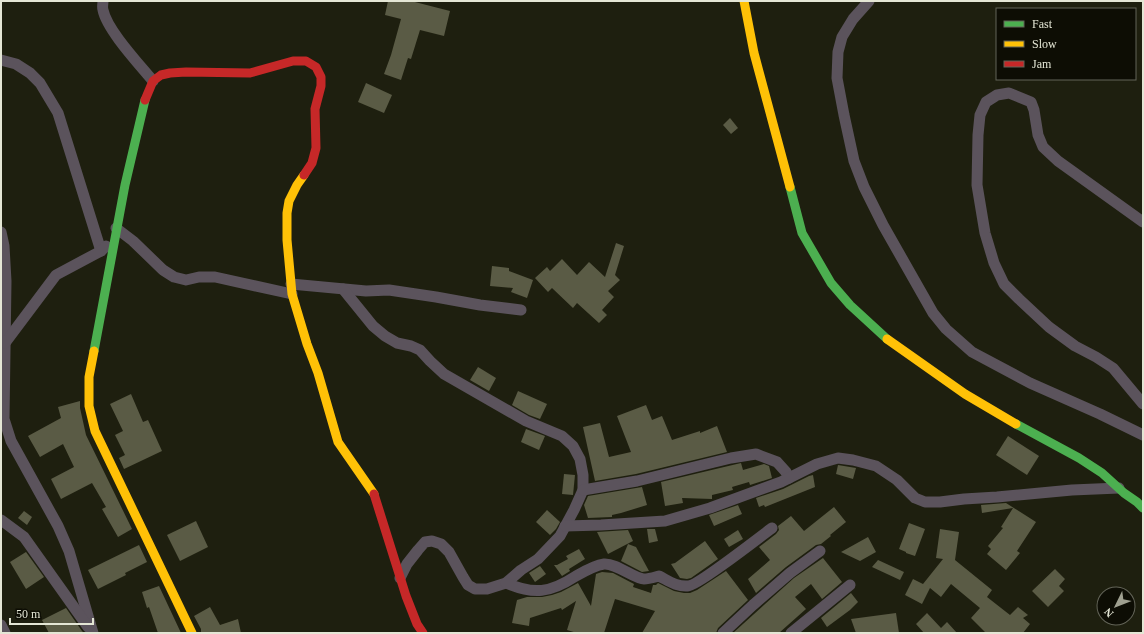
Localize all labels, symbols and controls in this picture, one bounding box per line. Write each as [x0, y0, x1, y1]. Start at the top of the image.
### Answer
legend [996, 8, 1136, 80]
text: Fast [1032, 17, 1053, 31]
text: Slow [1032, 37, 1057, 51]
text: Jam [1032, 57, 1052, 71]
north arrow [1096, 586, 1136, 626]
scale bar [10, 600, 93, 626]
text: N [1102, 606, 1116, 620]
text: 50 m [16, 607, 41, 621]

